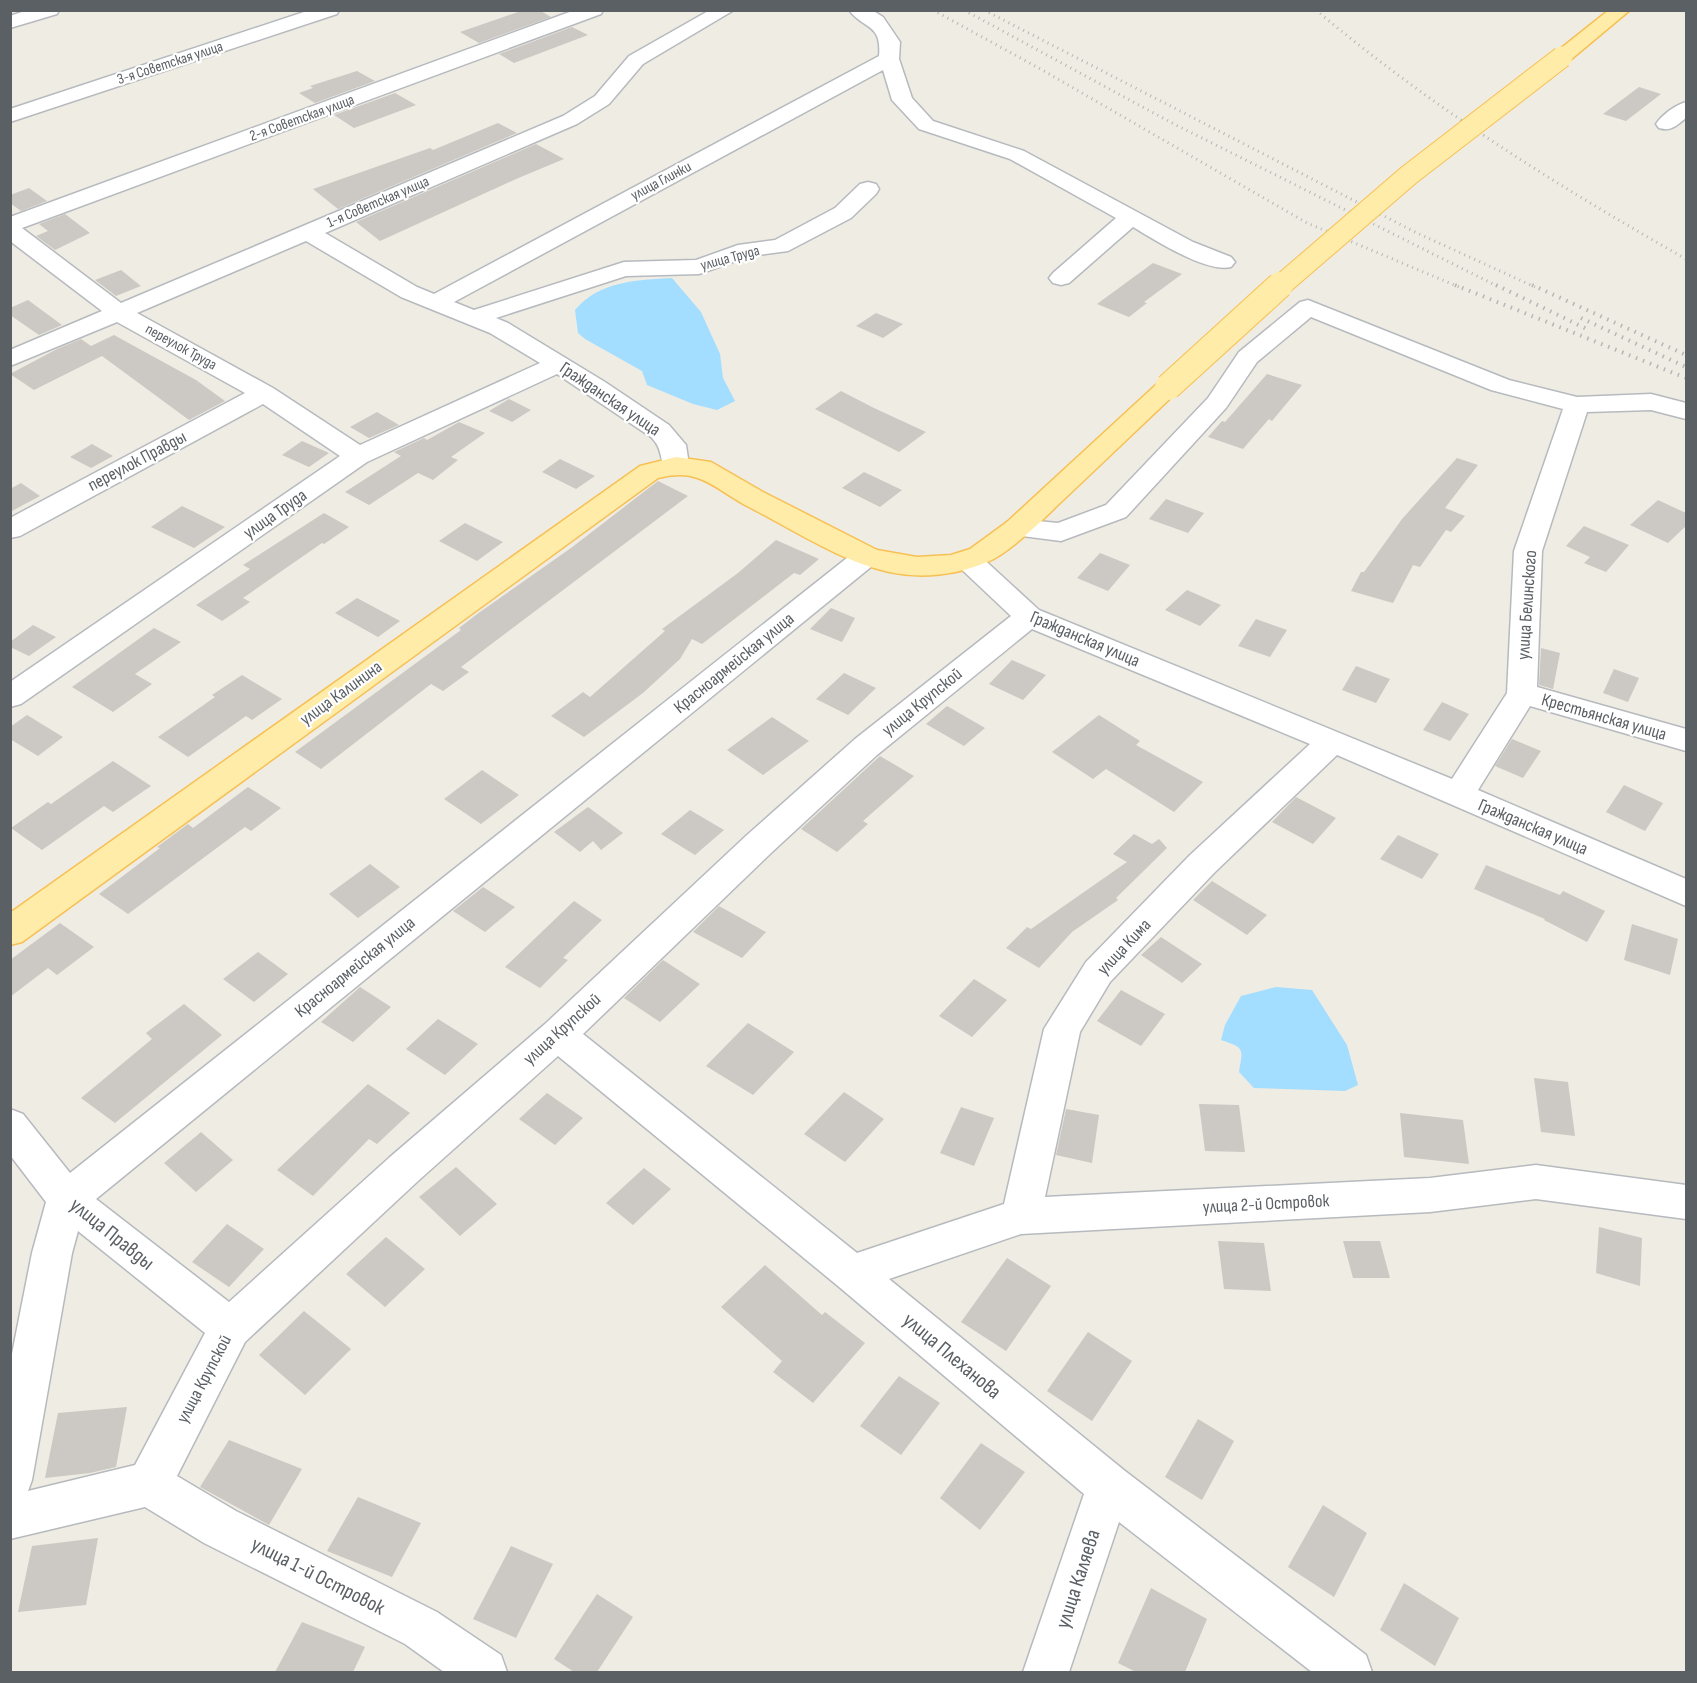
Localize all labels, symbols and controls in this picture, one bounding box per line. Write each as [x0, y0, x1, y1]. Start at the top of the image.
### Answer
street label: 3-я Советская улица [115, 37, 226, 89]
street label: 2-я Советская улица [247, 90, 357, 146]
street label: улица Глинки [627, 157, 695, 205]
street label: 1-я Советская улица [324, 172, 432, 232]
street label: улица Труда [698, 241, 762, 275]
street label: переулок Труда [142, 320, 220, 374]
street label: Гражданская улица [556, 358, 664, 440]
street label: переулок Правды [84, 426, 190, 496]
street label: улица Труда [239, 485, 311, 543]
street label: улица Белинского [1513, 550, 1541, 660]
street label: Гражданская улица [1027, 606, 1143, 672]
street label: Красноармейская улица [670, 608, 798, 718]
street label: улица Калинина [296, 656, 386, 730]
street label: улица Крупской [878, 663, 966, 741]
street label: Крестьянская улица [1539, 689, 1669, 745]
street label: Гражданская улица [1475, 794, 1591, 860]
street label: Красноармейская улица [291, 912, 419, 1022]
street label: улица Кима [1093, 914, 1155, 980]
street label: улица Крупской [519, 989, 605, 1069]
street label: улица 2-й Островок [1202, 1190, 1330, 1218]
street label: улица Правды [65, 1192, 159, 1276]
street label: улица Плеханова [898, 1308, 1006, 1404]
street label: улица Крупской [172, 1331, 236, 1427]
street label: улица Каляева [1050, 1526, 1106, 1632]
street label: улица 1-й Островок [247, 1532, 389, 1620]

